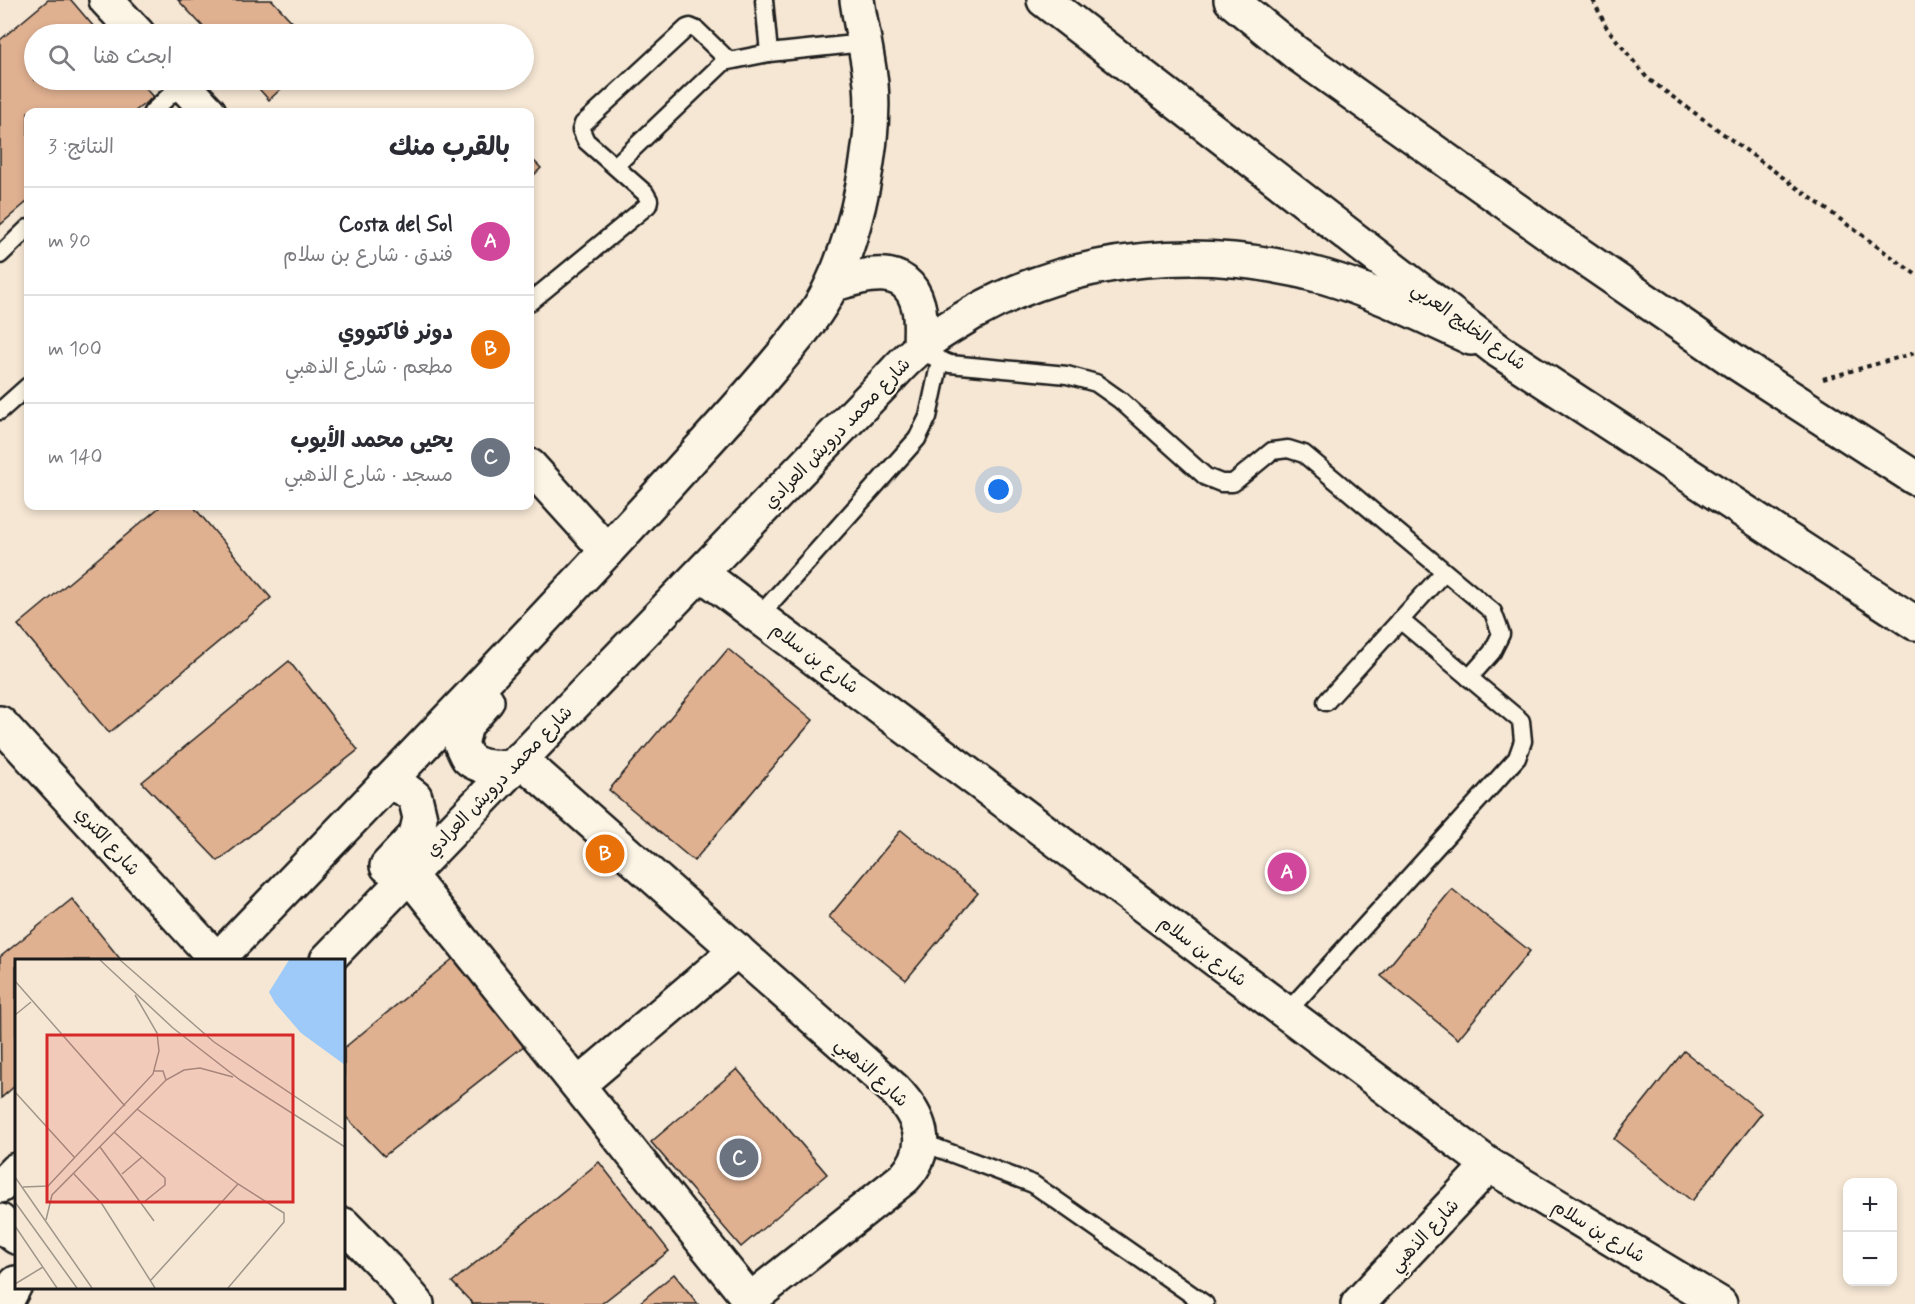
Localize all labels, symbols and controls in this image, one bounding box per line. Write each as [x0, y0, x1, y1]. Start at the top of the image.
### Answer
search box [24, 24, 534, 90]
icon: search [45, 41, 78, 74]
text: ابحث هنا [93, 43, 173, 71]
text: بالقرب منك [389, 131, 510, 165]
text: النتائج: 3 [48, 134, 114, 161]
text: Costa del Sol [338, 211, 453, 239]
text: 90 m [48, 228, 91, 255]
text: A [484, 228, 497, 255]
text: فندق · شارع بن سلام [283, 242, 453, 269]
street label: شارع الخليج العربي [1405, 277, 1530, 379]
text: دونر فاكتووي [338, 319, 453, 347]
text: 100 m [48, 336, 102, 363]
text: B [484, 336, 497, 363]
street label: شارع محمد درويش العرادي [759, 353, 916, 514]
text: مطعم · شارع الذهبي [285, 354, 453, 381]
text: يحيى محمد الأيوب [290, 427, 453, 455]
text: 140 m [48, 444, 102, 471]
text: C [483, 444, 498, 471]
text: مسجد · شارع الذهبي [284, 462, 453, 489]
your location [984, 475, 1013, 504]
street label: شارع بن سلام [765, 618, 863, 700]
street label: شارع محمد درويش العرادي [421, 701, 578, 862]
street label: شارع الكنري [70, 802, 145, 881]
pin: B [586, 832, 624, 876]
pin: A [1268, 850, 1306, 894]
street label: شارع بن سلام [1153, 911, 1251, 993]
inset map [15, 959, 345, 1289]
street label: شارع الذهبي [827, 1033, 913, 1115]
pin: C [720, 1136, 758, 1180]
map controls [1843, 1178, 1897, 1286]
button: + [1843, 1178, 1897, 1232]
street label: شارع الذهبي [1385, 1194, 1467, 1280]
street label: شارع بن سلام [1547, 1195, 1649, 1270]
button: − [1843, 1232, 1897, 1286]

